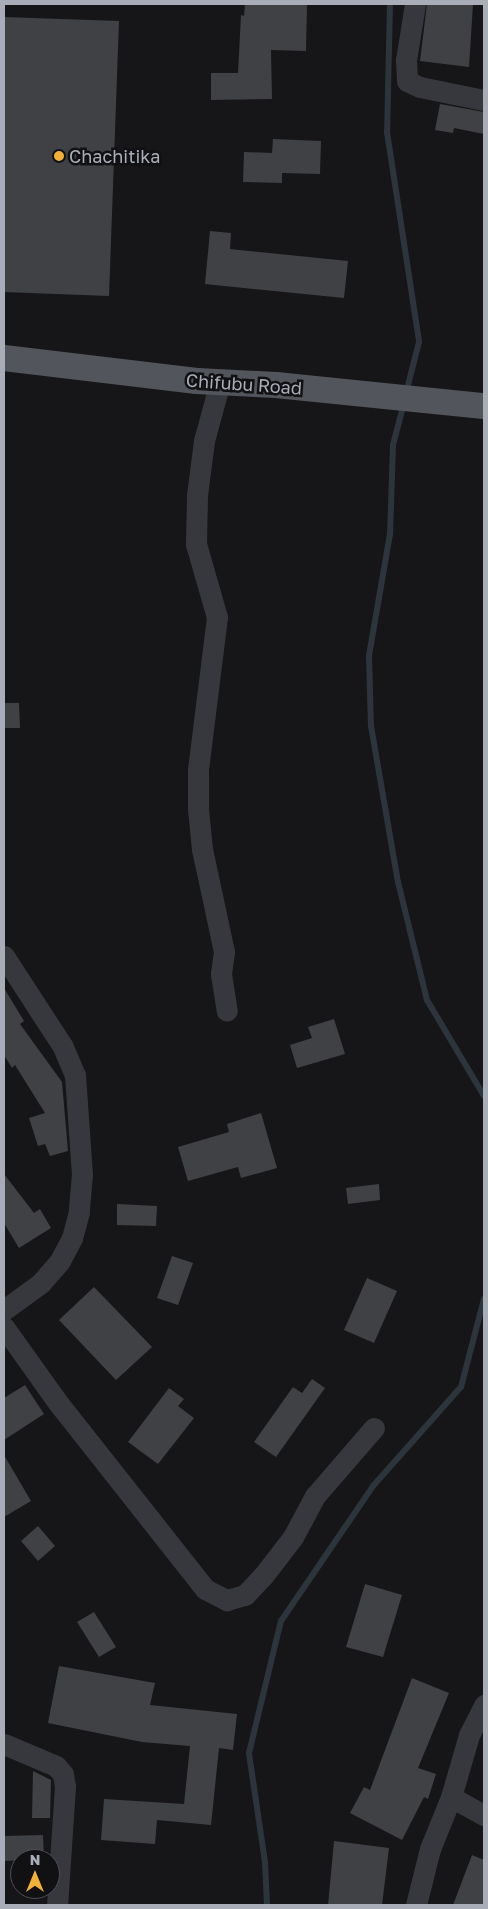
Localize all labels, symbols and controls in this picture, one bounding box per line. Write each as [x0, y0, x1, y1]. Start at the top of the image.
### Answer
place label: Chachitika [69, 145, 160, 167]
marker: Chachitika [53, 150, 65, 162]
street label: Chifubu Road [185, 369, 303, 399]
north arrow [10, 1849, 60, 1899]
text: N [30, 1851, 40, 1868]

